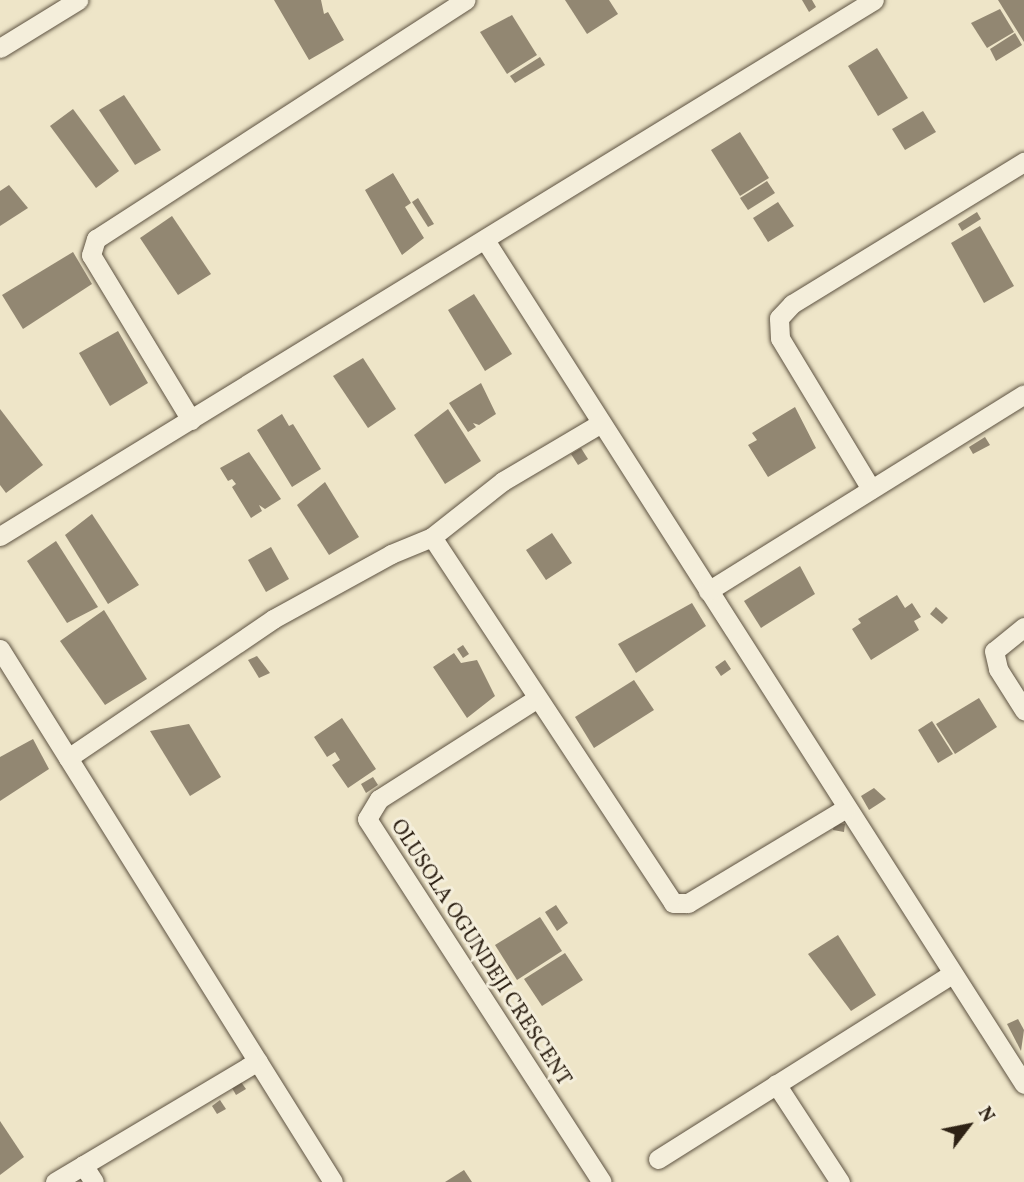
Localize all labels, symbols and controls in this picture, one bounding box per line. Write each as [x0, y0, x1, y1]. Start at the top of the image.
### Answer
street label: OLUSOLA OGUNDEJI CRESCENT [384, 815, 576, 1091]
north arrow [933, 1091, 1003, 1161]
text: N [971, 1102, 1000, 1128]

